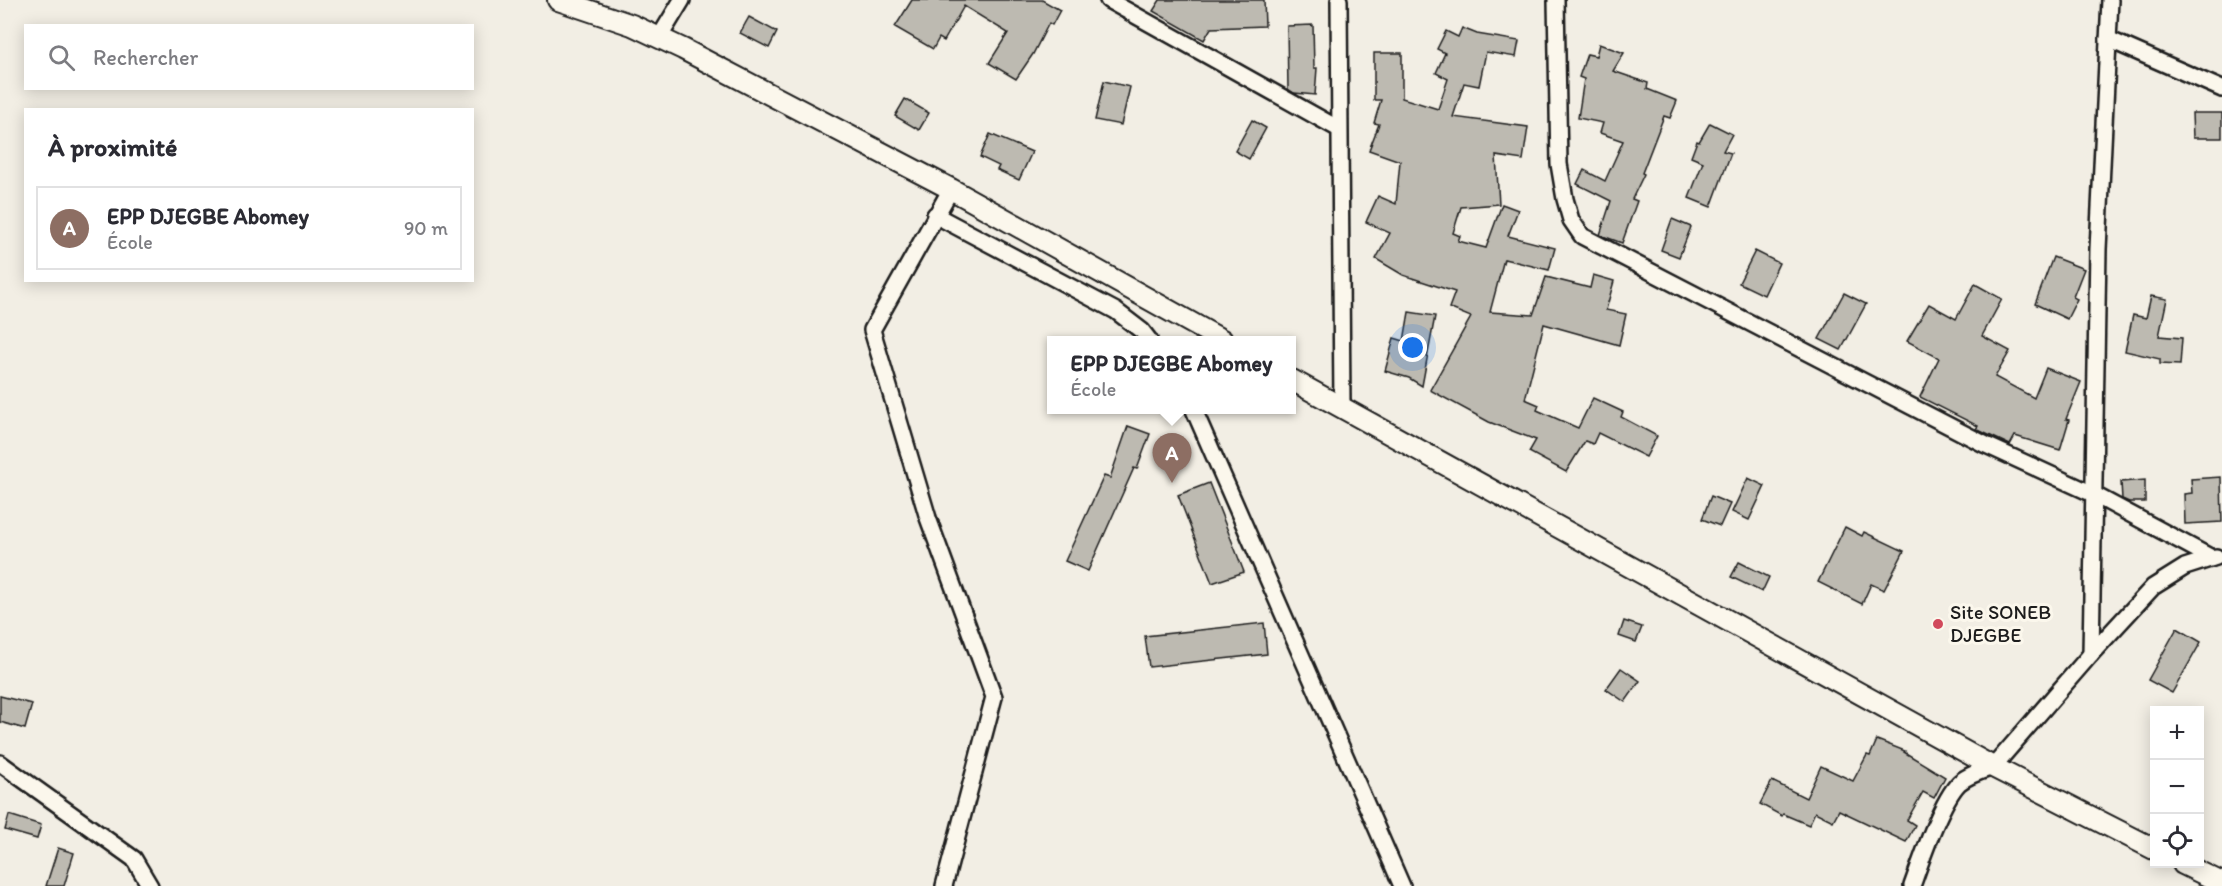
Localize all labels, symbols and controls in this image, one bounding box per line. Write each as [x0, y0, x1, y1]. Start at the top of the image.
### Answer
search box [24, 24, 474, 90]
icon: search [45, 41, 78, 74]
text: Rechercher [93, 44, 198, 71]
text: À proximité [48, 131, 177, 163]
text: EPP DJEGBE Abomey [107, 203, 309, 230]
text: A [63, 216, 76, 240]
text: 90 m [404, 216, 448, 240]
text: École [107, 230, 153, 254]
your location [1398, 333, 1427, 362]
popup [1047, 336, 1296, 414]
text: EPP DJEGBE Abomey [1071, 350, 1272, 377]
text: École [1071, 377, 1116, 401]
pin: A [1152, 434, 1192, 483]
place label: Site SONEB DJEGBE [1950, 600, 2051, 647]
marker: Site SONEB DJEGBE [1931, 617, 1945, 631]
map controls [2150, 706, 2204, 868]
button: + [2150, 706, 2204, 760]
button: − [2150, 760, 2204, 814]
button: locate [2150, 814, 2204, 868]

